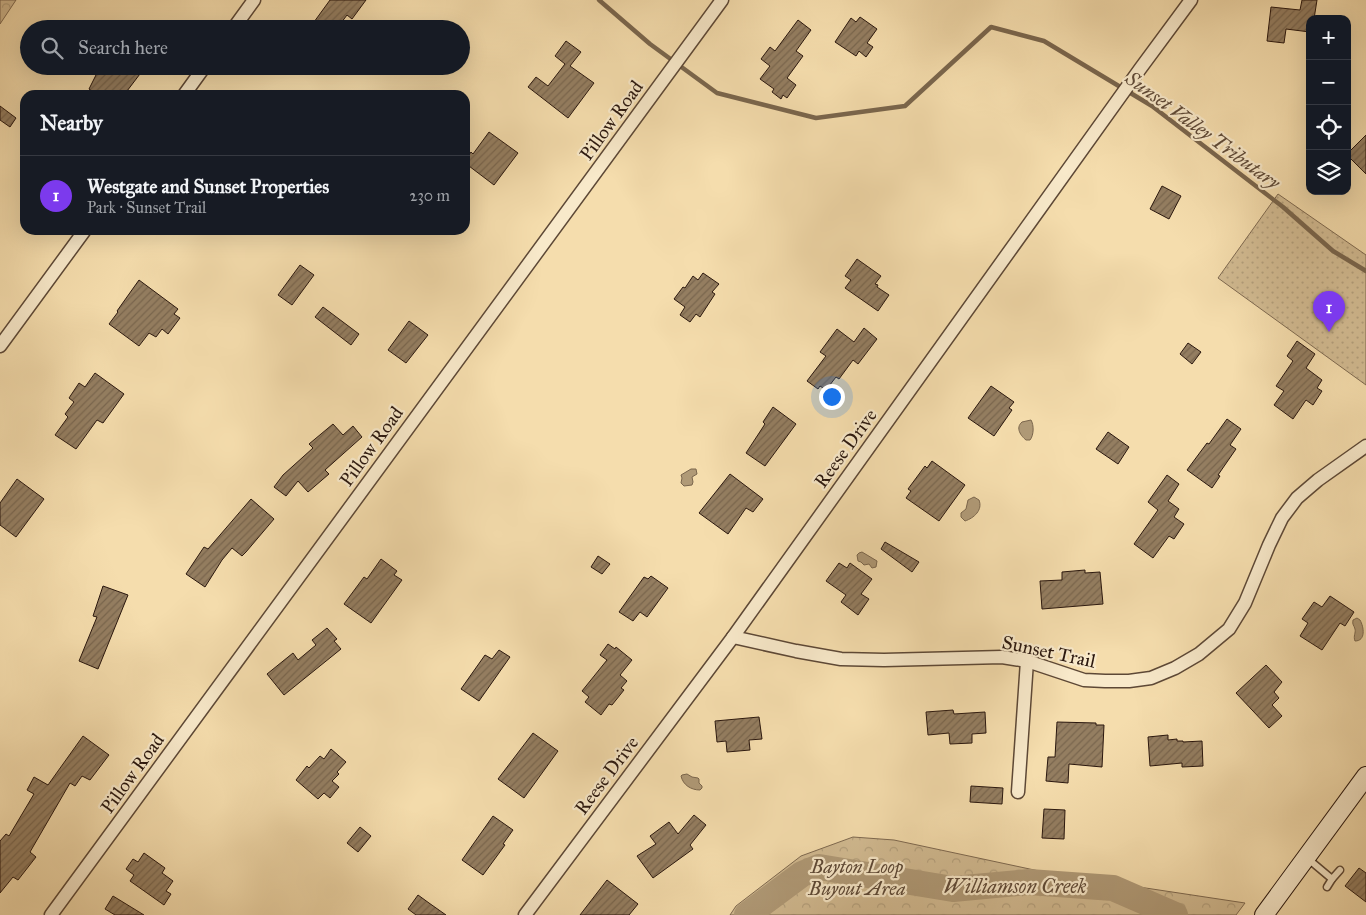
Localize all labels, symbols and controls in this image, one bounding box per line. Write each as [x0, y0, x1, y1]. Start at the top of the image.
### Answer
map controls [1306, 15, 1351, 195]
button: + [1306, 15, 1351, 60]
search box [20, 20, 470, 75]
icon: search [38, 34, 66, 62]
text: Search here [78, 36, 168, 59]
button: − [1306, 60, 1351, 105]
water label: Sunset Valley Tributary [1120, 65, 1286, 195]
street label: Pillow Road [575, 76, 648, 165]
button: locate [1306, 105, 1351, 150]
text: Nearby [40, 110, 103, 136]
button: layers [1306, 150, 1351, 195]
text: Westgate and Sunset Properties [87, 175, 329, 198]
text: 1 [53, 186, 59, 205]
text: 230 m [410, 186, 450, 205]
text: Park · Sunset Trail [87, 198, 206, 217]
pin: 1 [1313, 291, 1345, 332]
your location [819, 384, 845, 410]
street label: Pillow Road [335, 402, 408, 491]
street label: Reese Drive [809, 404, 882, 492]
street label: Sunset Trail [1000, 630, 1099, 673]
street label: Pillow Road [96, 729, 169, 818]
street label: Reese Drive [570, 732, 643, 819]
park label: Bayton Loop Buyout Area [808, 855, 905, 900]
water label: Williamson Creek [944, 874, 1087, 898]

